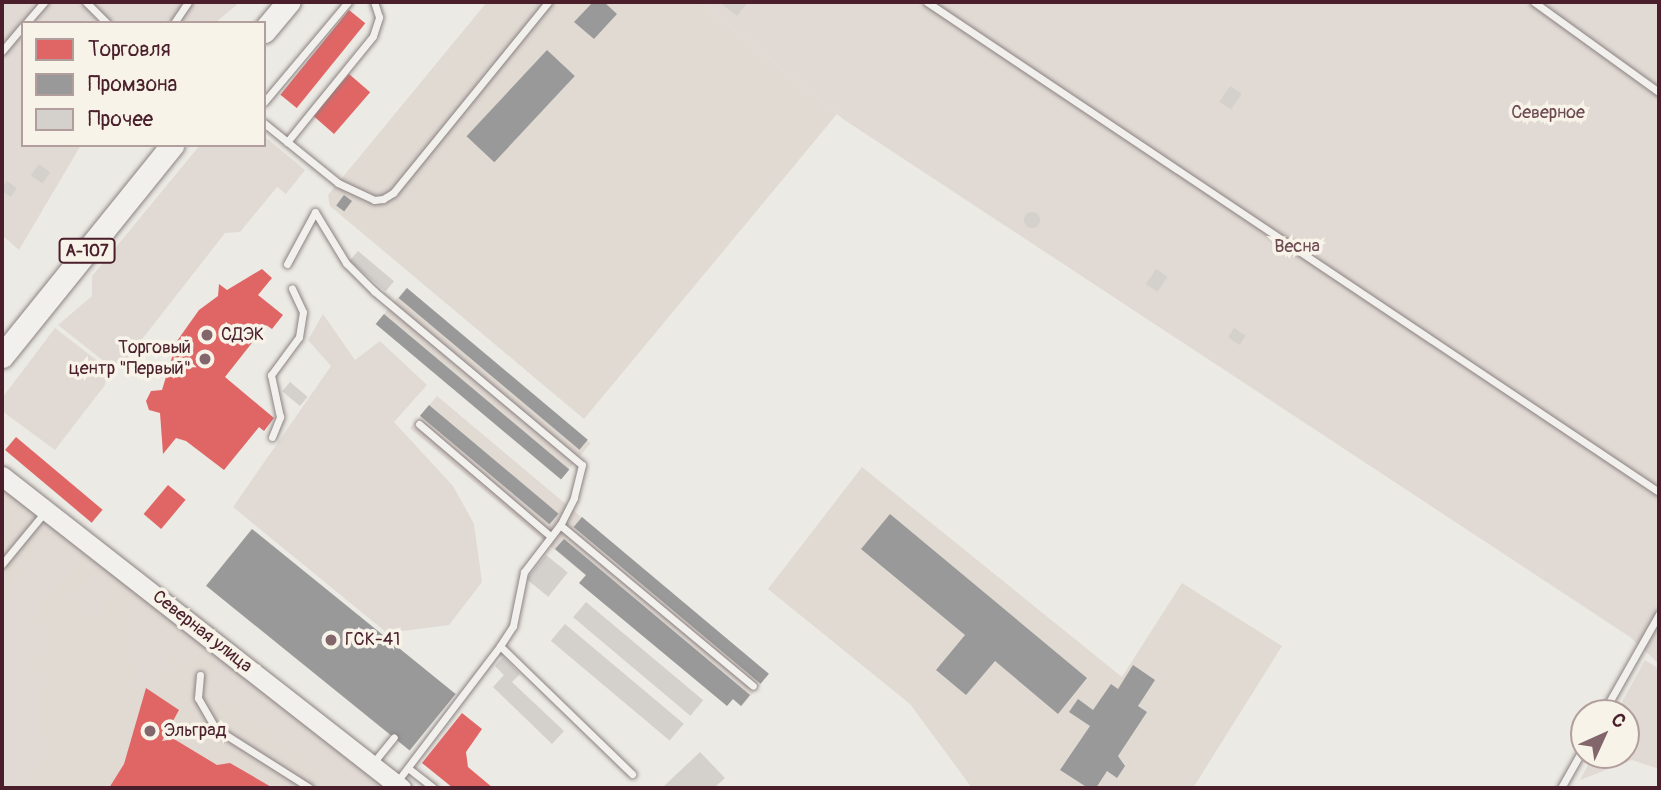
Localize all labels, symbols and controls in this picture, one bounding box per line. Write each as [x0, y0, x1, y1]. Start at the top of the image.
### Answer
legend [21, 21, 266, 147]
text: Торговля [88, 36, 171, 63]
text: Промзона [88, 71, 177, 98]
park label: Северное [1511, 102, 1585, 124]
text: Прочее [88, 106, 153, 133]
park label: Весна [1274, 236, 1320, 258]
road number: А-107 [57, 238, 117, 264]
place label: СДЭК [221, 324, 264, 346]
marker: СДЭК [199, 327, 215, 343]
place label: Торговый центр "Первый" [69, 338, 191, 380]
marker: Торговый центр "Первый" [197, 351, 213, 367]
street label: Северная улица [148, 586, 256, 678]
place label: ГСК-41 [345, 629, 400, 651]
marker: ГСК-41 [323, 632, 339, 648]
north arrow [1570, 699, 1640, 769]
text: С [1606, 708, 1631, 733]
place label: Эльград [164, 720, 226, 742]
marker: Эльград [142, 723, 158, 739]

